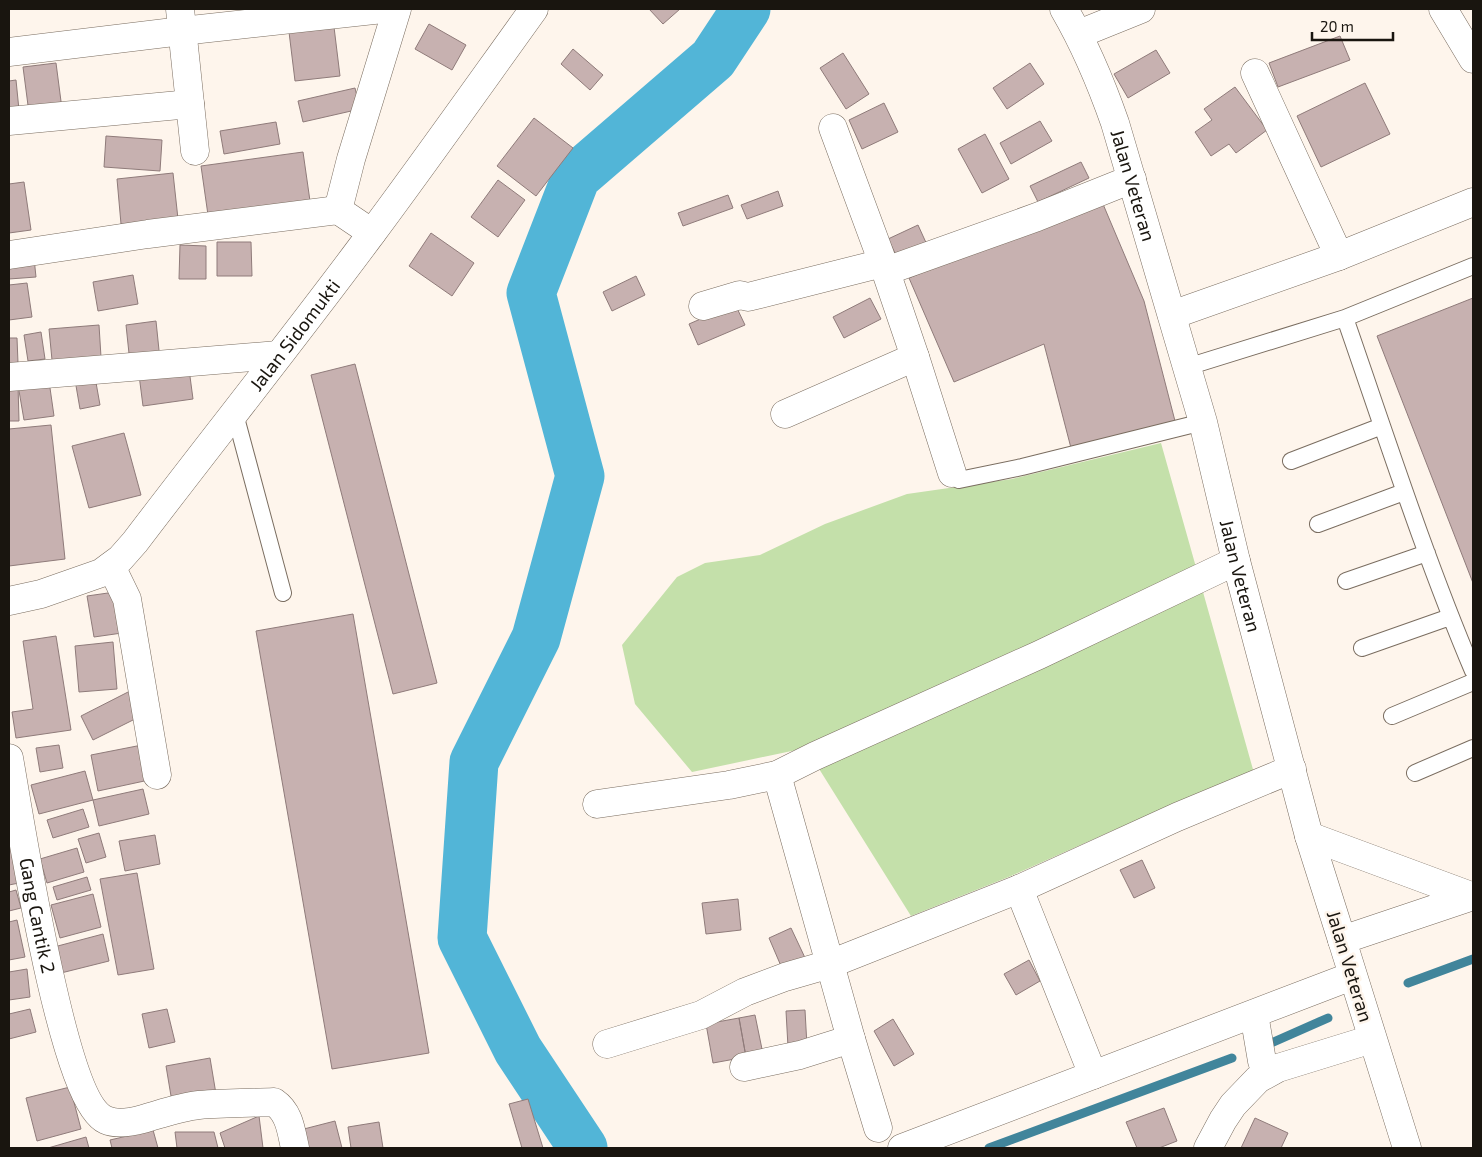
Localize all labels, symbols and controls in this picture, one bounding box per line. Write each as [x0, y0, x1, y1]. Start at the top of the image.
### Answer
scale bar [1312, 10, 1393, 42]
text: 20 m [1320, 17, 1354, 35]
street label: Jalan Veteran [1106, 127, 1161, 244]
street label: Jalan Sidomukti [244, 274, 344, 395]
street label: Jalan Veteran [1216, 517, 1266, 634]
street label: Gang Cantik 2 [15, 856, 61, 975]
street label: Jalan Veteran [1323, 907, 1378, 1024]

